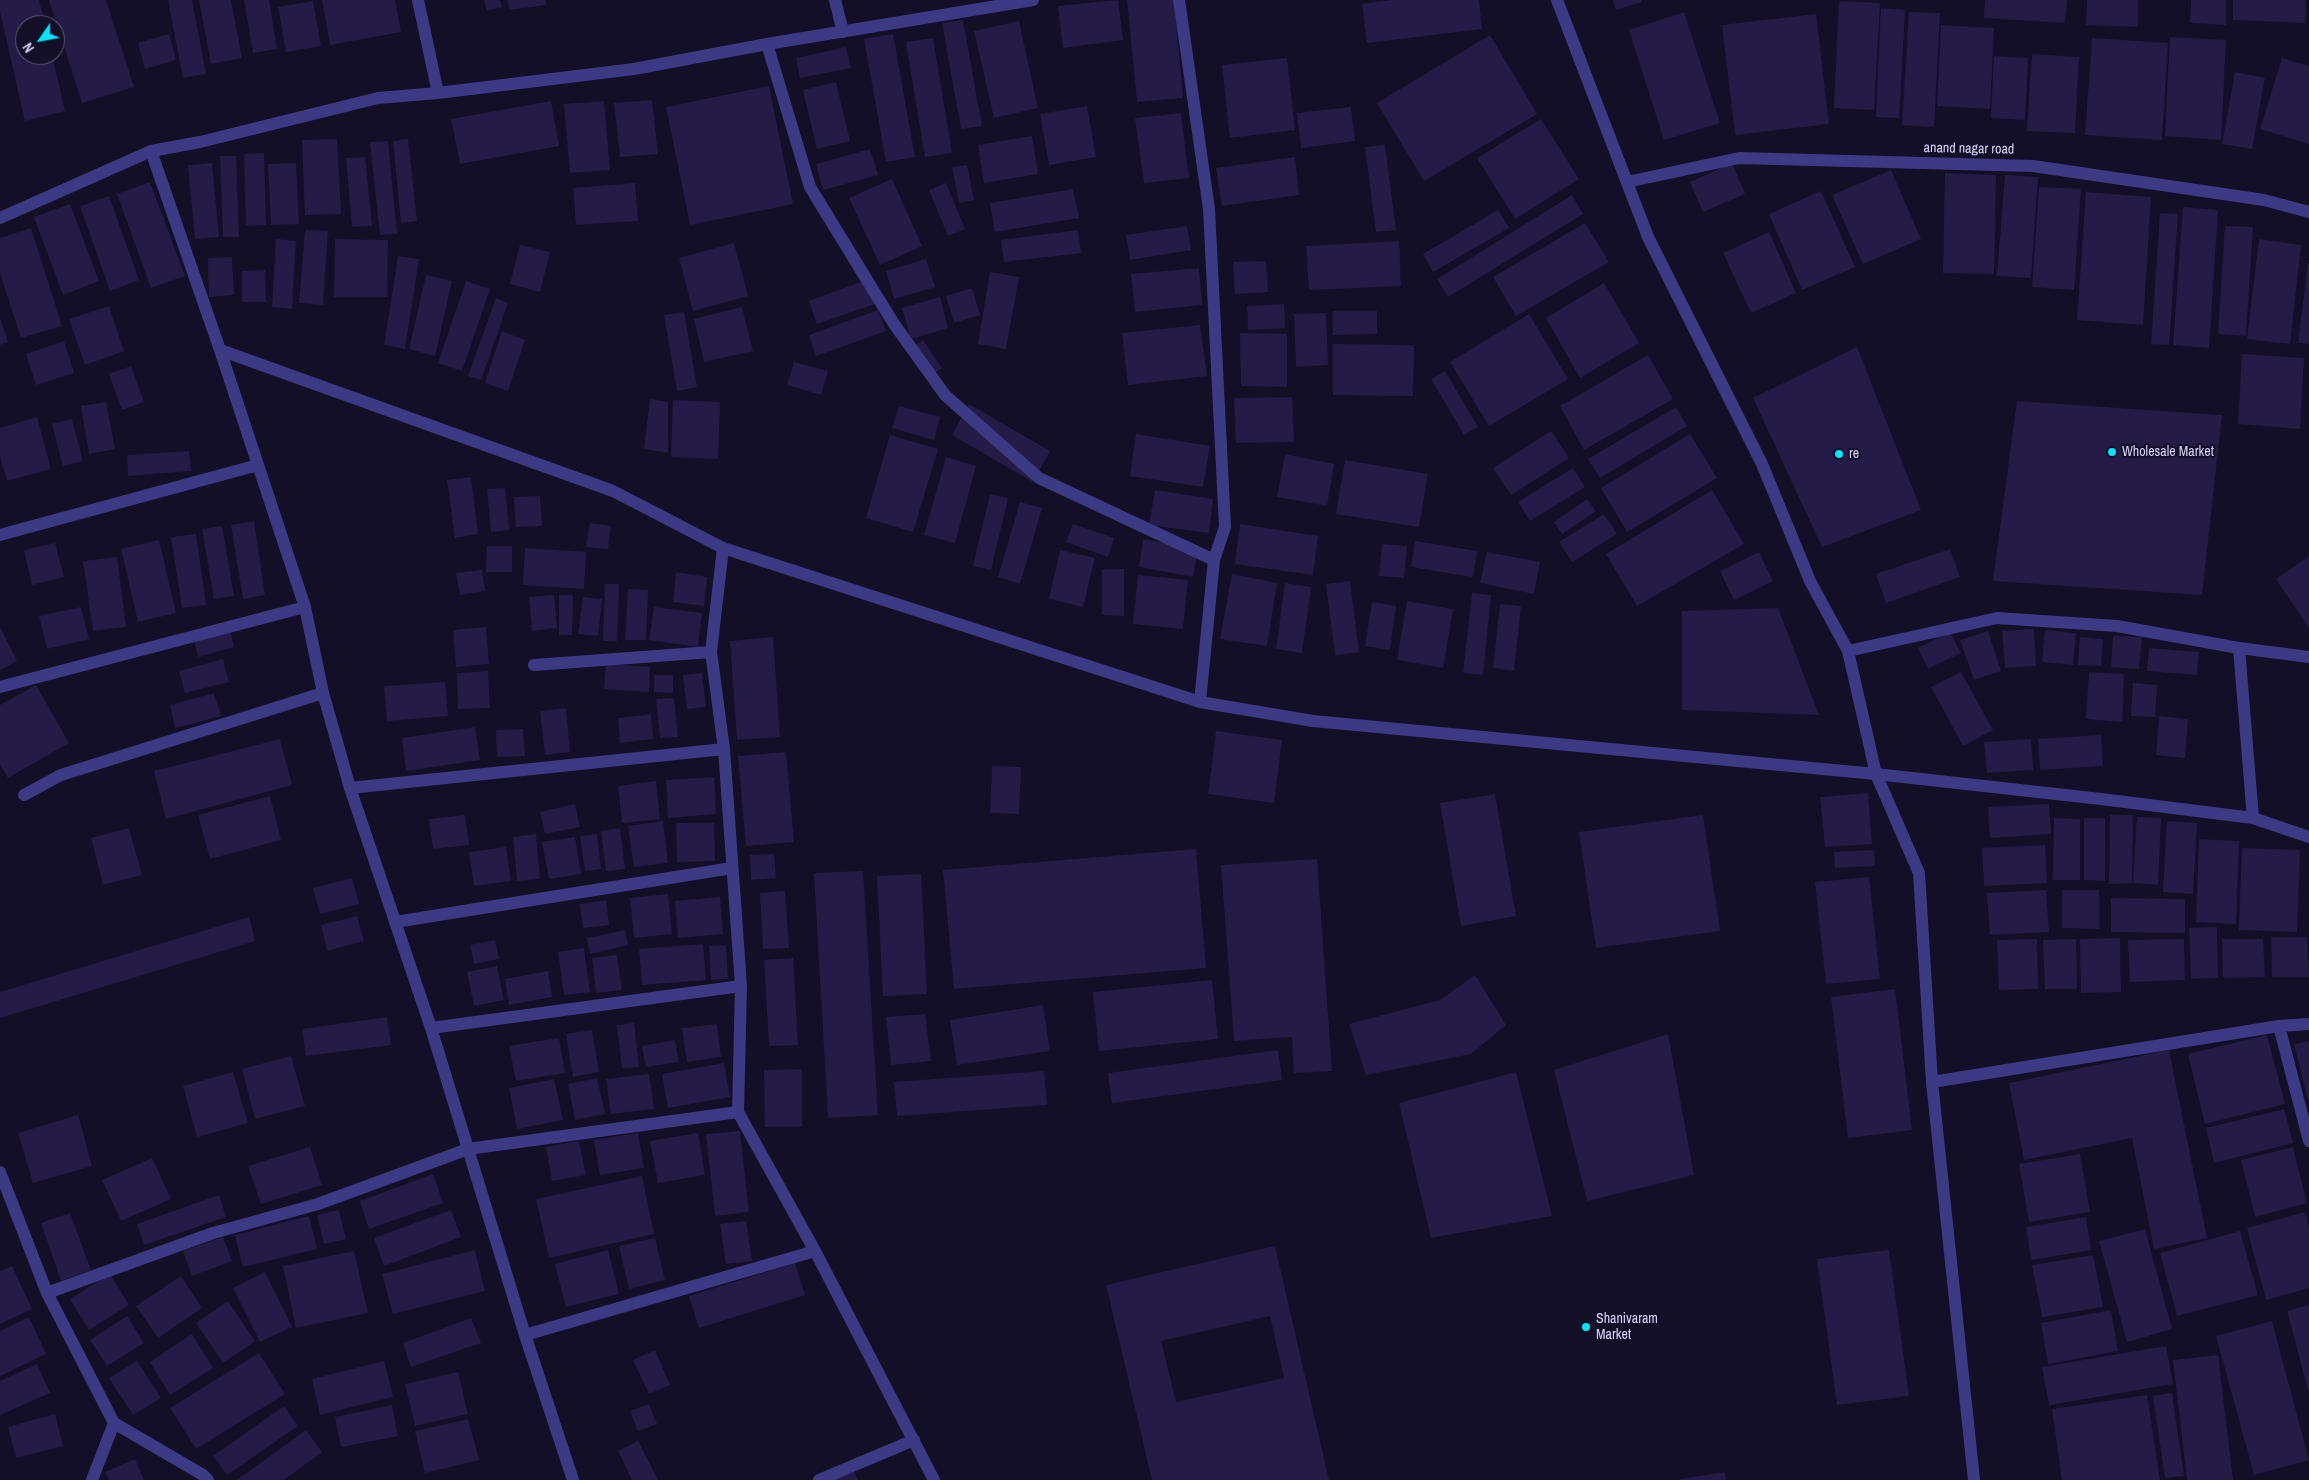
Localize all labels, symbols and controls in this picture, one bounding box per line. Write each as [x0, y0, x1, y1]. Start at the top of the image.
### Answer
north arrow [15, 15, 65, 65]
text: N [18, 39, 38, 56]
street label: anand nagar road [1924, 140, 2014, 158]
place label: Wholesale Market [2122, 444, 2214, 460]
place label: re [1849, 446, 1859, 462]
marker: Wholesale Market [2106, 446, 2118, 458]
marker: re [1833, 448, 1845, 460]
place label: Shanivaram Market [1596, 1311, 1658, 1344]
marker: Shanivaram Market [1580, 1321, 1592, 1333]

